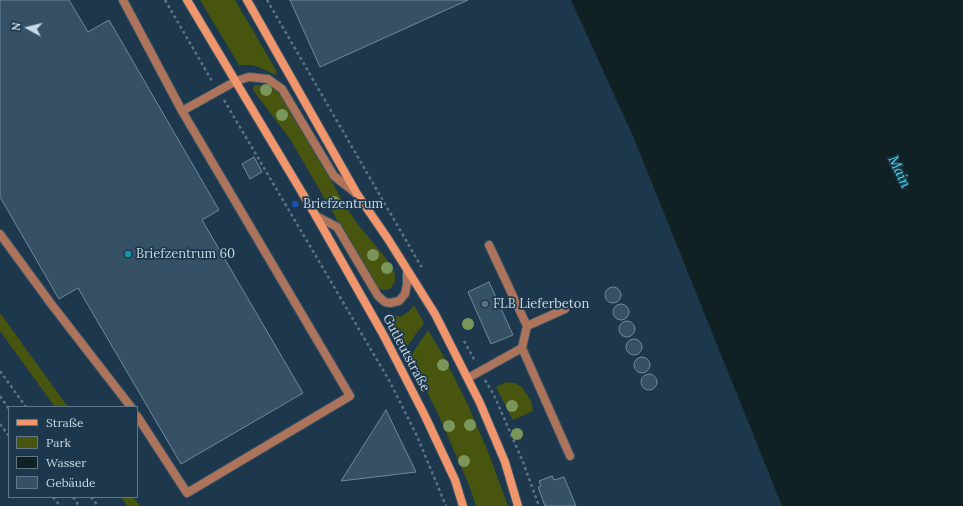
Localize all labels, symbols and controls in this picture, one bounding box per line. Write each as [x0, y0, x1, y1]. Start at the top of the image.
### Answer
north arrow [8, 8, 48, 48]
text: N [9, 21, 24, 32]
water label: Main [884, 153, 914, 191]
place label: Briefzentrum [303, 196, 383, 212]
marker: Briefzentrum [290, 199, 300, 209]
place label: Briefzentrum 60 [136, 246, 235, 262]
marker: Briefzentrum 60 [123, 249, 133, 259]
place label: FLB Lieferbeton [493, 296, 589, 312]
marker: FLB Lieferbeton [480, 299, 490, 309]
street label: Gutleutstraße [379, 312, 433, 394]
legend [8, 406, 138, 498]
text: Straße [46, 415, 83, 430]
text: Park [46, 435, 71, 450]
text: Wasser [46, 455, 86, 470]
text: Gebäude [46, 475, 96, 490]

